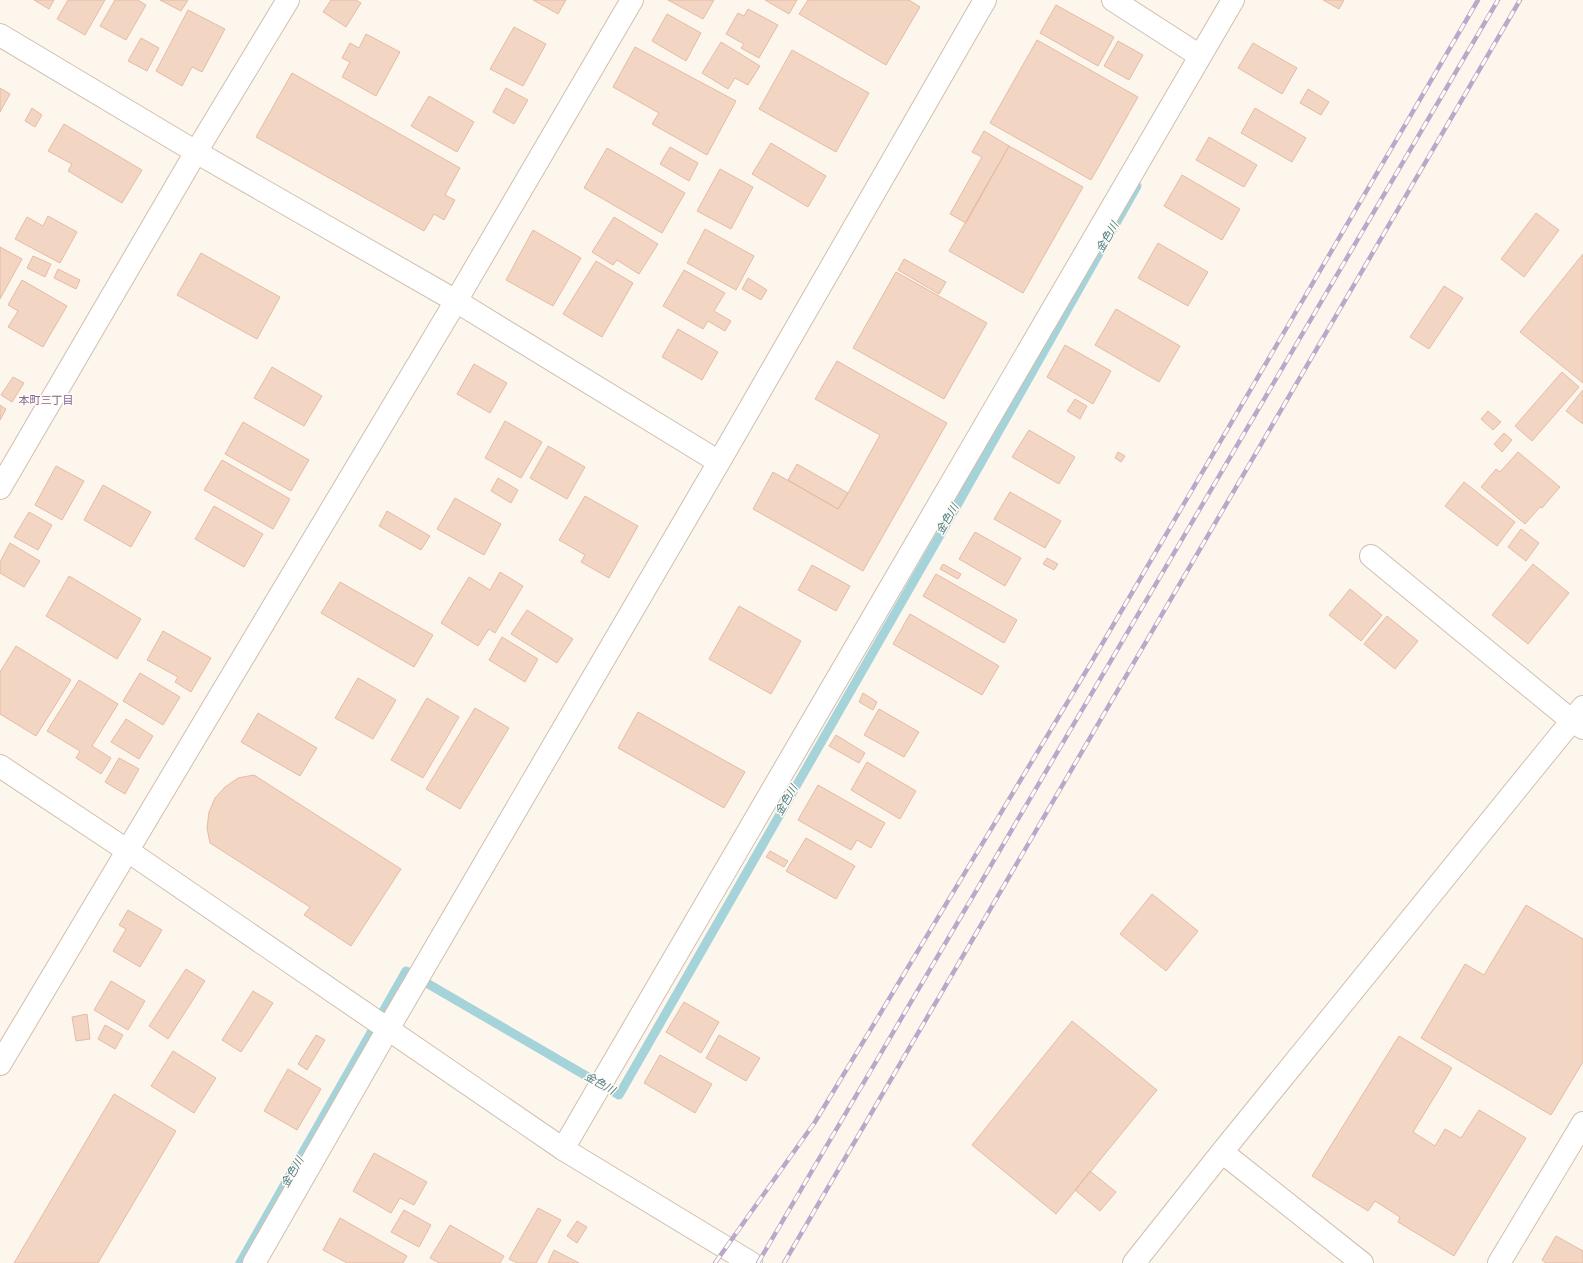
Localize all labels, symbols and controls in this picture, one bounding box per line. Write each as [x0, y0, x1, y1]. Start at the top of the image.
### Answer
water label: 金色川 [1093, 218, 1121, 254]
district label: 本町三丁目 [19, 393, 74, 406]
water label: 金色川 [933, 500, 961, 536]
water label: 金色川 [772, 781, 800, 817]
water label: 金色川 [583, 1069, 619, 1097]
water label: 金色川 [278, 1153, 306, 1189]

